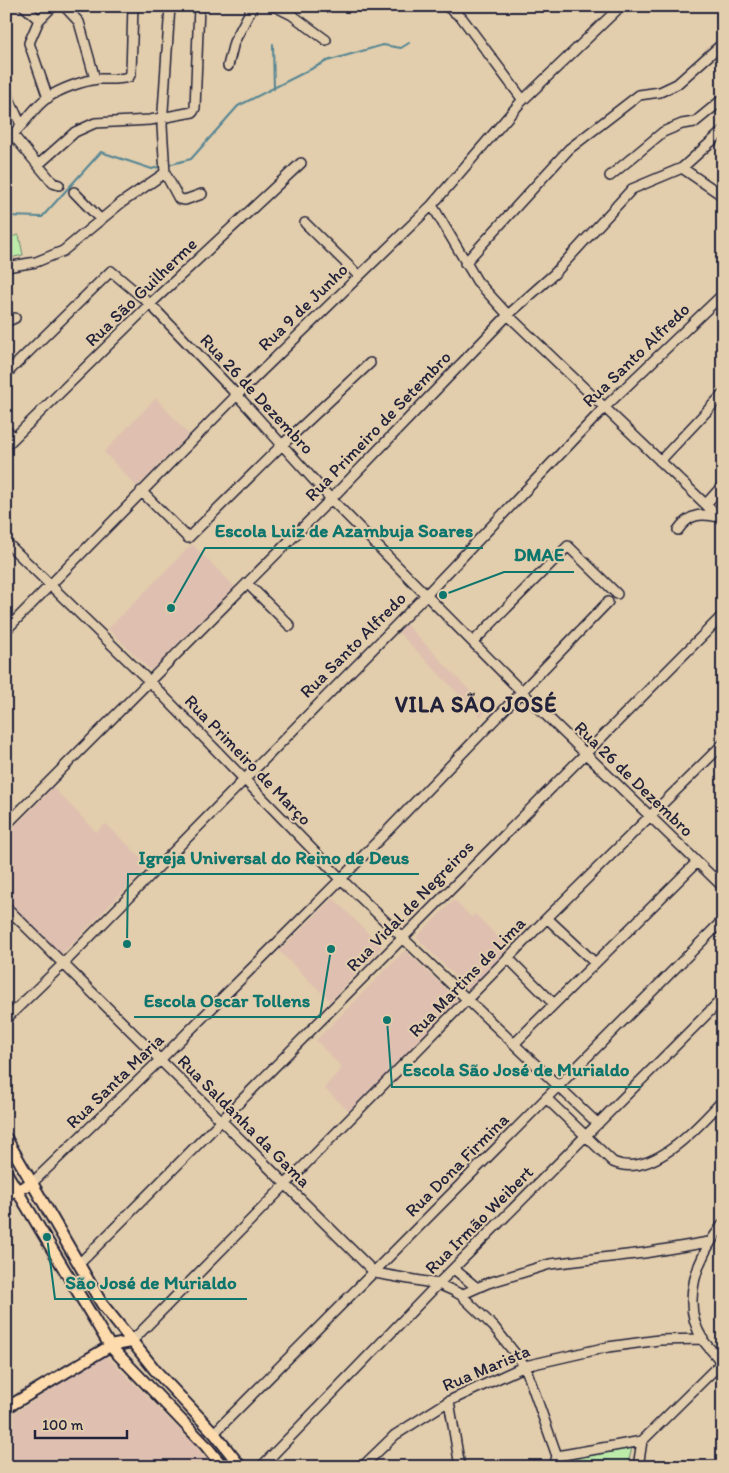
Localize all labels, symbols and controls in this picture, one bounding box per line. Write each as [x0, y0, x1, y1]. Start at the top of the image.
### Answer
street label: Rua São Guilherme [80, 233, 202, 351]
street label: Rua 9 de Junho [253, 259, 353, 355]
street label: Rua Santo Alfredo [578, 298, 694, 412]
street label: Rua 26 de Dezembro [195, 329, 319, 459]
street label: Rua Primeiro de Setembro [300, 346, 456, 506]
callout: Escola Luiz de Azambuja Soares [205, 514, 483, 548]
text: Escola Luiz de Azambuja Soares [215, 519, 474, 542]
callout: DMAE [504, 538, 574, 572]
text: DMAE [514, 543, 565, 566]
street label: Rua Santo Alfredo [295, 587, 411, 703]
street label: Rua Primeiro de Março [180, 690, 316, 830]
district label: VILA SÃO JOSÉ [395, 691, 557, 718]
street label: Rua 26 de Dezembro [570, 717, 698, 841]
street label: Rua Vidal de Negreiros [342, 836, 478, 976]
callout: Igreja Universal do Reino de Deus [128, 840, 419, 874]
text: Igreja Universal do Reino de Deus [139, 846, 410, 869]
street label: Rua Martins de Lima [404, 912, 530, 1042]
callout: Escola Oscar Tollens [134, 983, 320, 1017]
text: Escola Oscar Tollens [144, 989, 311, 1012]
street label: Rua Santa Maria [61, 1028, 169, 1133]
street label: Rua Saldanha da Gama [173, 1050, 315, 1192]
callout: Escola São José de Murialdo [392, 1053, 641, 1087]
text: Escola São José de Murialdo [402, 1058, 630, 1081]
street label: Rua Dona Firmina [401, 1108, 514, 1221]
street label: Rua Irmão Weibert [420, 1161, 538, 1279]
callout: São José de Murialdo [55, 1265, 247, 1299]
text: São José de Murialdo [65, 1271, 237, 1294]
street label: Rua Marista [439, 1340, 533, 1396]
scale bar [35, 1408, 128, 1440]
text: 100 m [42, 1416, 84, 1434]

